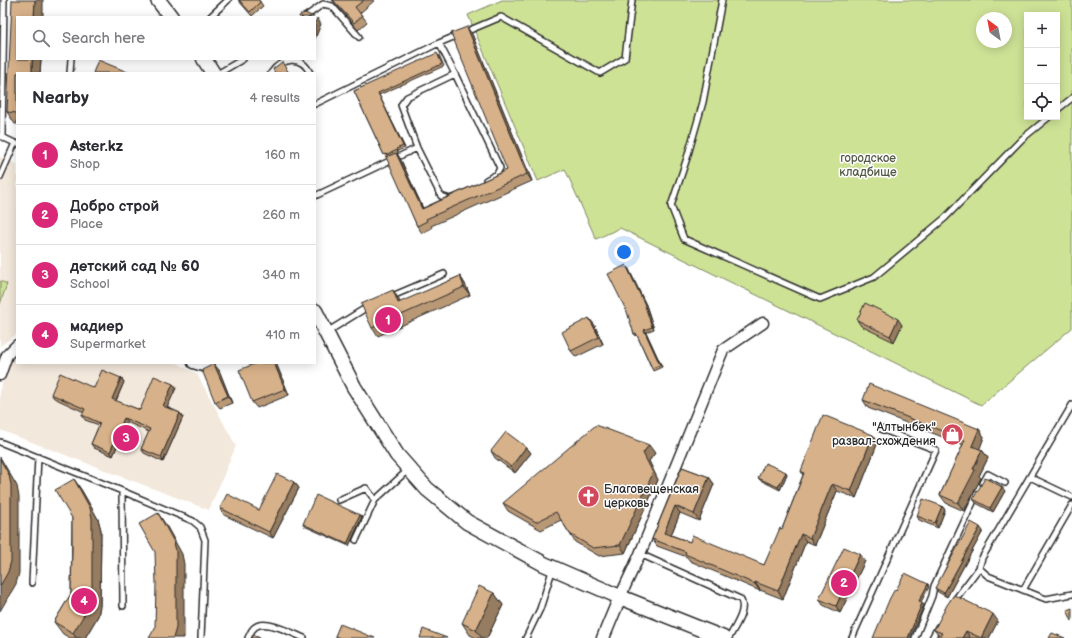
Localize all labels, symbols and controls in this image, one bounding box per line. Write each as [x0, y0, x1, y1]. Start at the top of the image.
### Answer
north arrow [976, 12, 1012, 48]
map controls [1024, 12, 1060, 120]
button: + [1024, 12, 1060, 48]
search box [16, 16, 316, 60]
icon: search [30, 27, 52, 49]
text: Search here [62, 29, 145, 48]
button: − [1024, 48, 1060, 84]
button: locate [1024, 84, 1060, 120]
text: Nearby [32, 88, 89, 108]
text: 4 results [250, 90, 300, 106]
text: Aster.kz [70, 137, 123, 156]
text: 1 [42, 147, 48, 163]
text: 160 m [265, 147, 300, 163]
park label: городское кладбище [839, 151, 897, 180]
text: Shop [70, 156, 100, 172]
text: Добро строй [70, 197, 159, 216]
text: 2 [41, 207, 49, 223]
text: 260 m [262, 207, 300, 223]
text: Place [70, 216, 103, 232]
your location [614, 242, 634, 262]
text: детский сад № 60 [70, 257, 200, 276]
text: 3 [41, 267, 49, 283]
text: 340 m [262, 267, 300, 283]
text: School [70, 276, 110, 292]
pin: 1 [375, 305, 401, 335]
text: мадиер [70, 317, 123, 336]
text: 4 [41, 327, 49, 343]
text: 410 m [265, 327, 300, 343]
text: Supermarket [70, 336, 146, 352]
place label: "Алтынбек" развал-схождения [832, 420, 936, 449]
shop icon: "Алтынбек" развал-схождения [939, 421, 965, 447]
pin: 3 [113, 423, 139, 453]
place label: Благовещенская церковь [604, 482, 699, 511]
church icon: Благовещенская церковь [576, 483, 602, 509]
pin: 2 [831, 568, 857, 598]
pin: 4 [71, 586, 97, 616]

